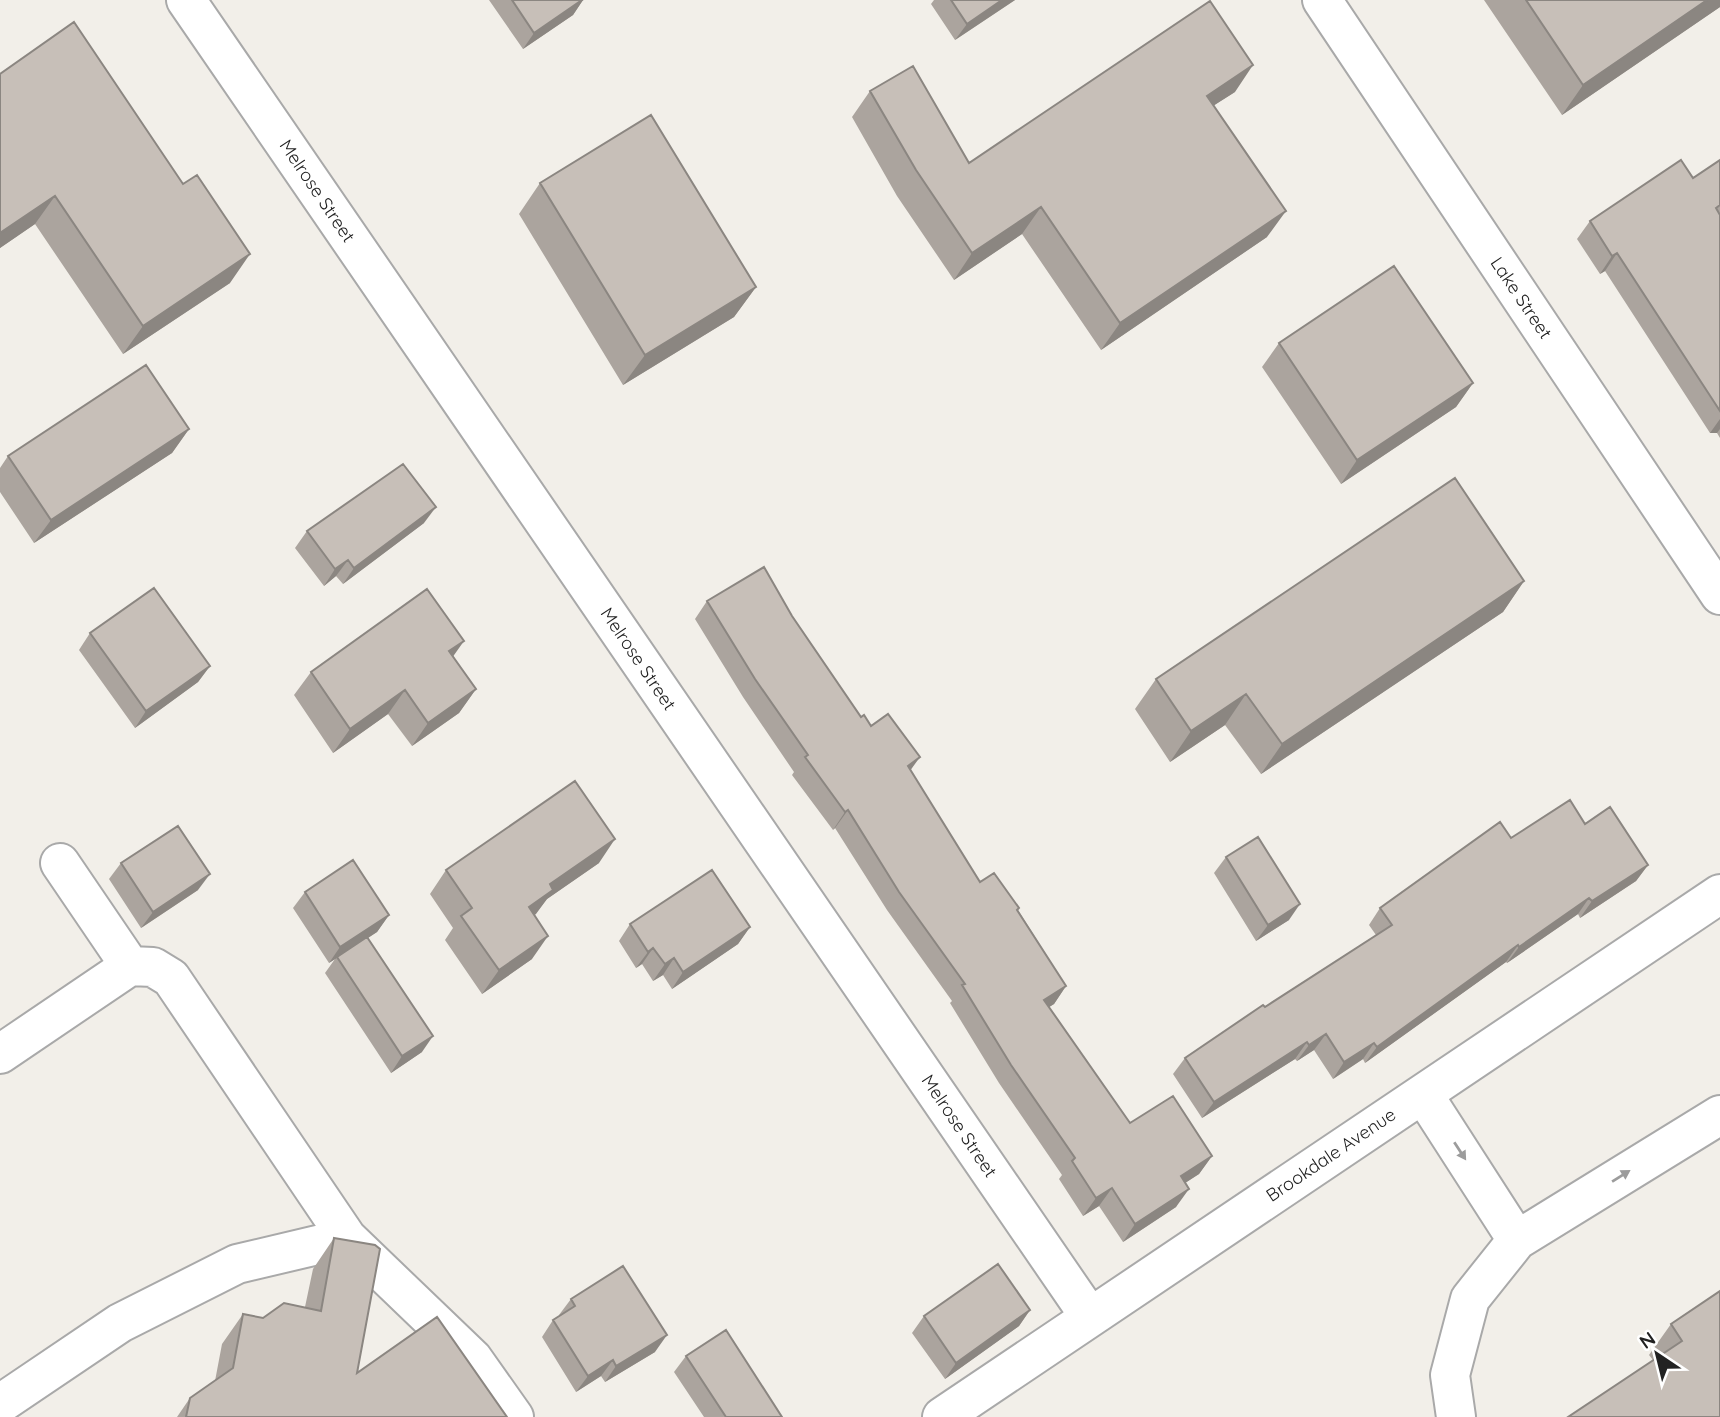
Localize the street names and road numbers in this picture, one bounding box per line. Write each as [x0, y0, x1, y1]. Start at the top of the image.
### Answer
street label: Melrose Street [275, 135, 360, 247]
street label: Lake Street [1486, 252, 1557, 343]
street label: Melrose Street [596, 603, 681, 715]
street label: Melrose Street [917, 1070, 1002, 1182]
street label: Brookdale Avenue [1261, 1103, 1400, 1207]

